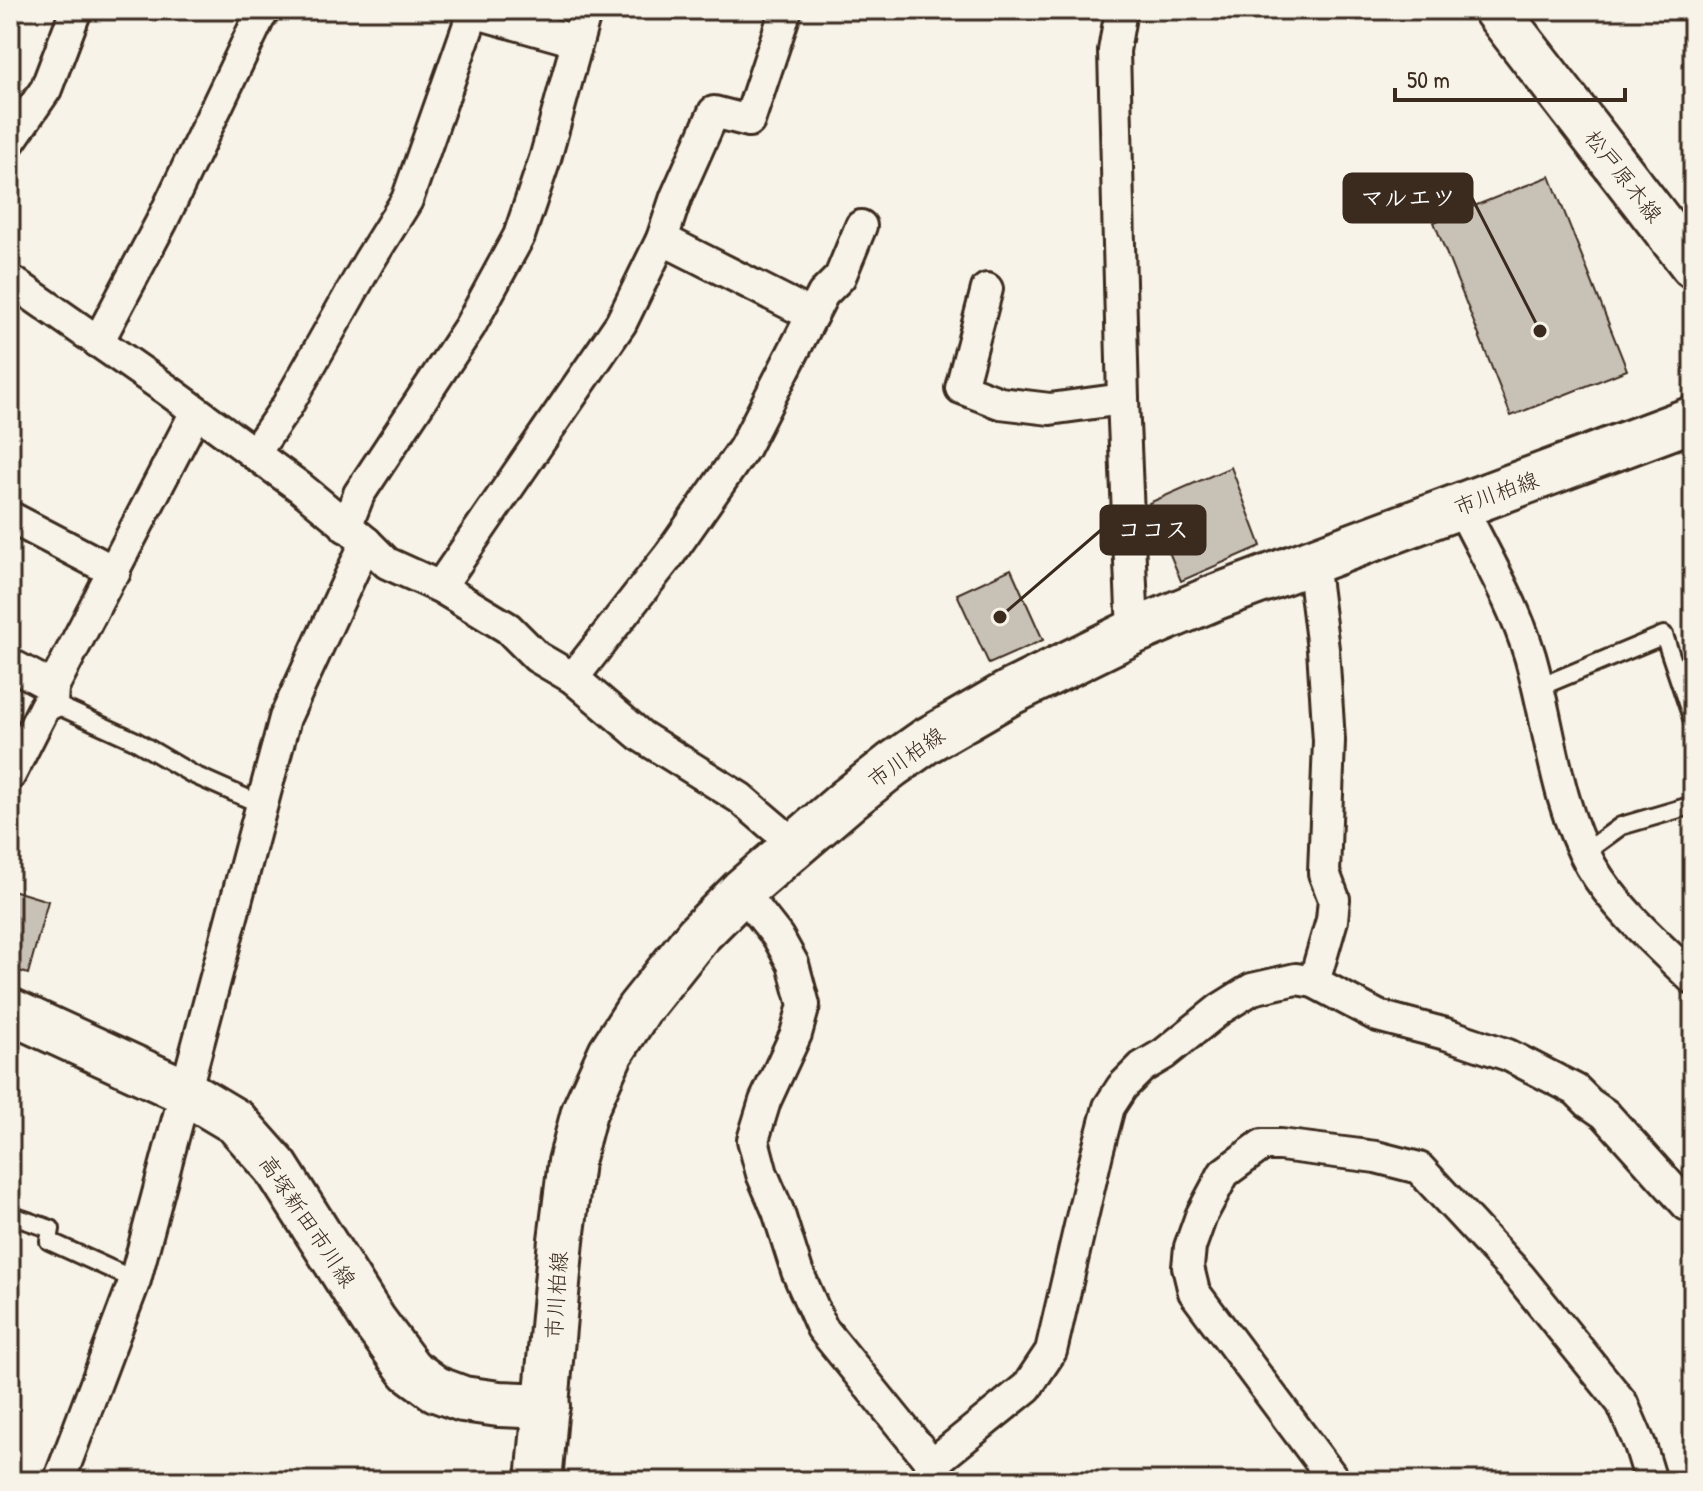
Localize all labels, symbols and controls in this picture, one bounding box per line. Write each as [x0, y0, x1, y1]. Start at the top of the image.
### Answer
scale bar [1395, 52, 1625, 102]
text: 50 m [1407, 63, 1450, 95]
street label: 松戸原木線 [1578, 123, 1670, 229]
callout: マルエツ [1344, 174, 1472, 222]
text: マルエツ [1360, 181, 1456, 213]
street label: 市川柏線 [1450, 464, 1542, 522]
callout: ココス [1101, 506, 1205, 554]
text: ココス [1117, 513, 1189, 545]
street label: 市川柏線 [861, 719, 951, 795]
street label: 高塚新田市川線 [253, 1149, 363, 1293]
street label: 市川柏線 [538, 1250, 574, 1340]

